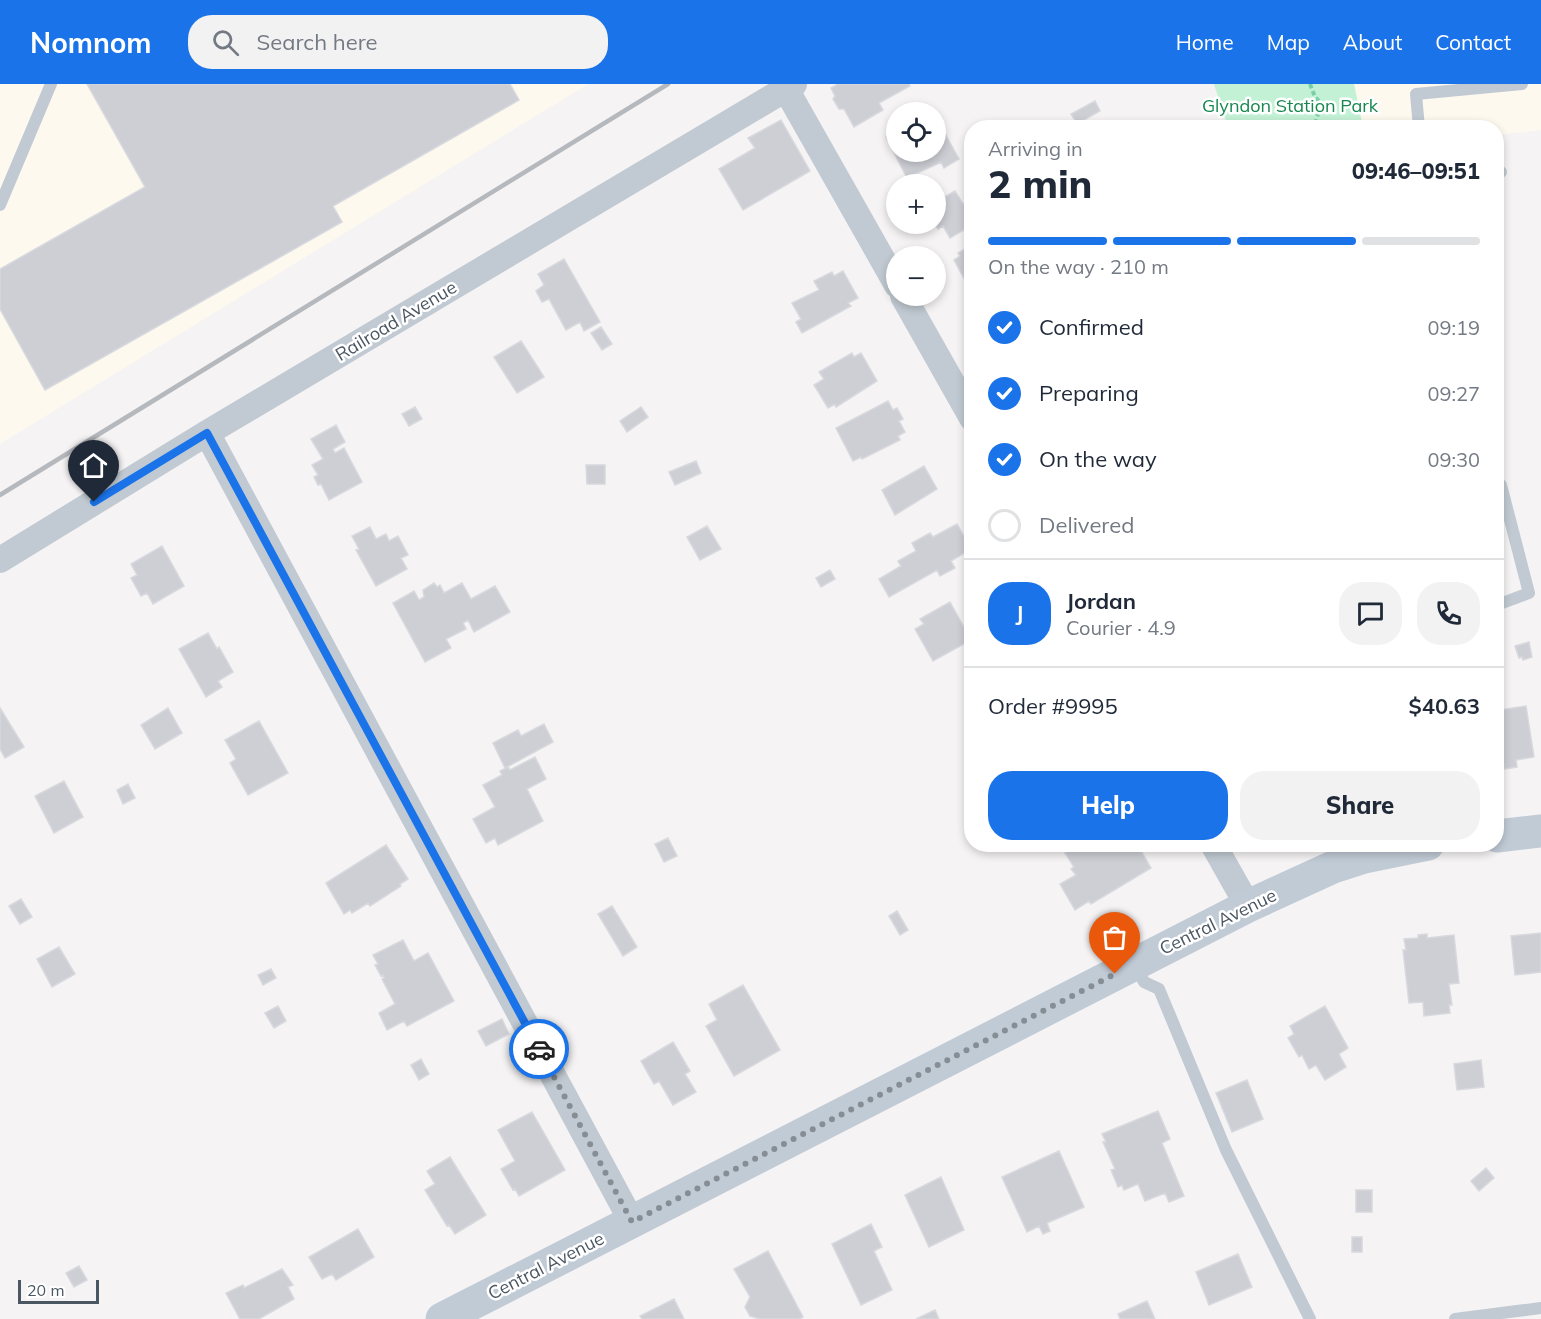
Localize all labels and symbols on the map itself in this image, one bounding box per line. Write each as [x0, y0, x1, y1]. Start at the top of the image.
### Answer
park label: Glyndon Station Park [1202, 94, 1379, 117]
street label: Railroad Avenue [331, 275, 461, 366]
pin [68, 440, 119, 502]
street label: Central Avenue [1156, 883, 1280, 960]
pin [1089, 912, 1140, 974]
courier [509, 1019, 569, 1079]
street label: Central Avenue [484, 1226, 608, 1305]
scale bar [18, 1277, 99, 1304]

